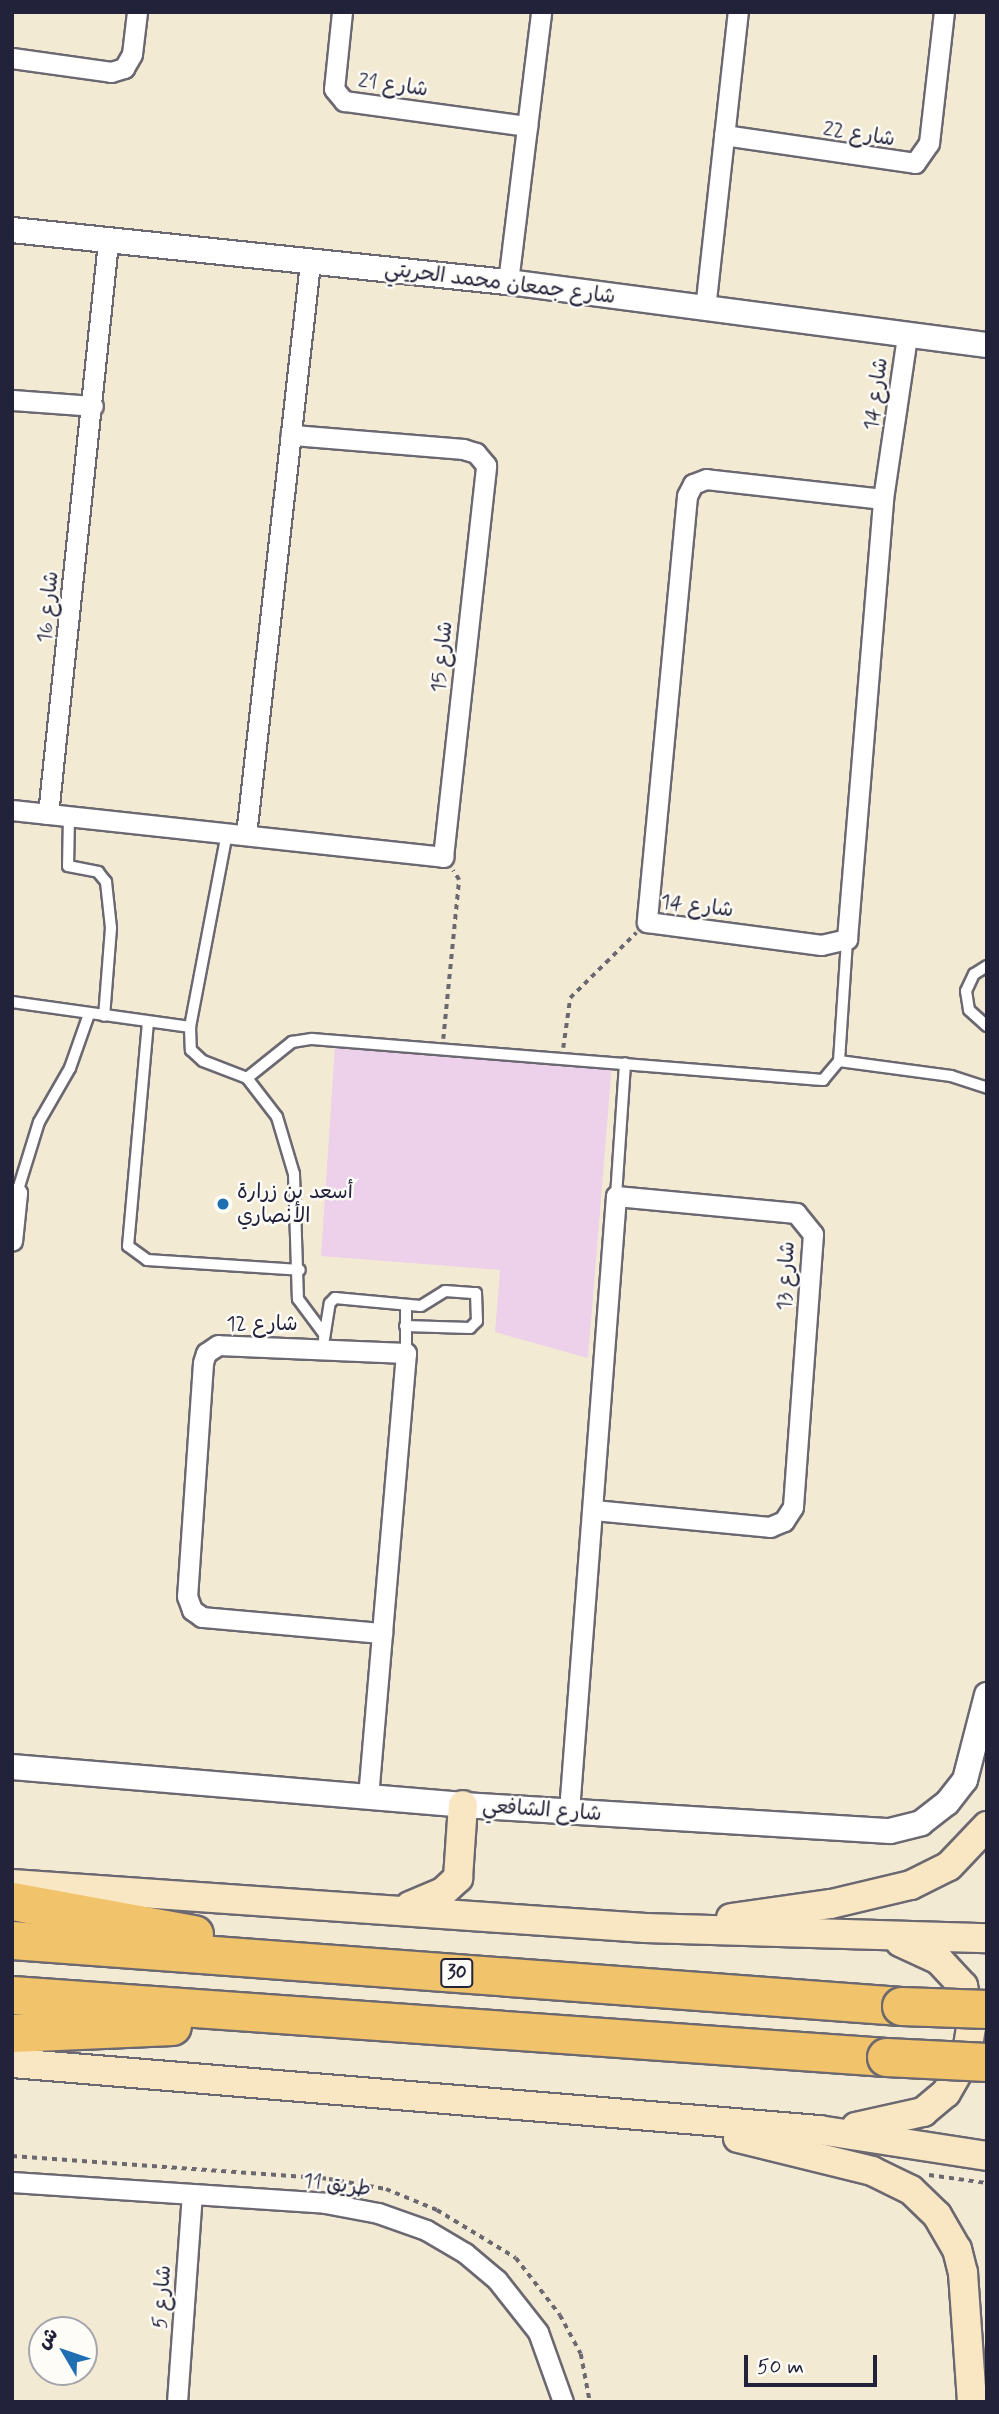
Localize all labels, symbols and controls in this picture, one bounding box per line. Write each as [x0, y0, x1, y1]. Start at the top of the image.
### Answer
street label: شارع 21 [356, 68, 430, 102]
street label: شارع 22 [821, 116, 897, 152]
street label: شارع جمعان محمد الحريتي [383, 256, 617, 310]
street label: شارع 14 [858, 356, 894, 432]
street label: شارع 16 [32, 570, 64, 644]
street label: شارع 15 [426, 620, 458, 694]
street label: شارع 14 [659, 889, 735, 923]
place label: أسعد بن زرارة الأنصاري [237, 1179, 353, 1229]
marker: أسعد بن زرارة الأنصاري [215, 1196, 231, 1212]
street label: شارع 13 [772, 1241, 800, 1311]
street label: شارع 12 [226, 1311, 298, 1337]
street label: شارع الشافعي [481, 1793, 603, 1827]
road number: 30 [440, 1957, 475, 1988]
street label: طريق 11 [301, 2168, 373, 2202]
street label: شارع 5 [147, 2264, 177, 2330]
north arrow [28, 2316, 98, 2386]
text: ش [32, 2323, 64, 2355]
scale bar [747, 2340, 880, 2384]
text: 50 m [757, 2353, 804, 2381]

